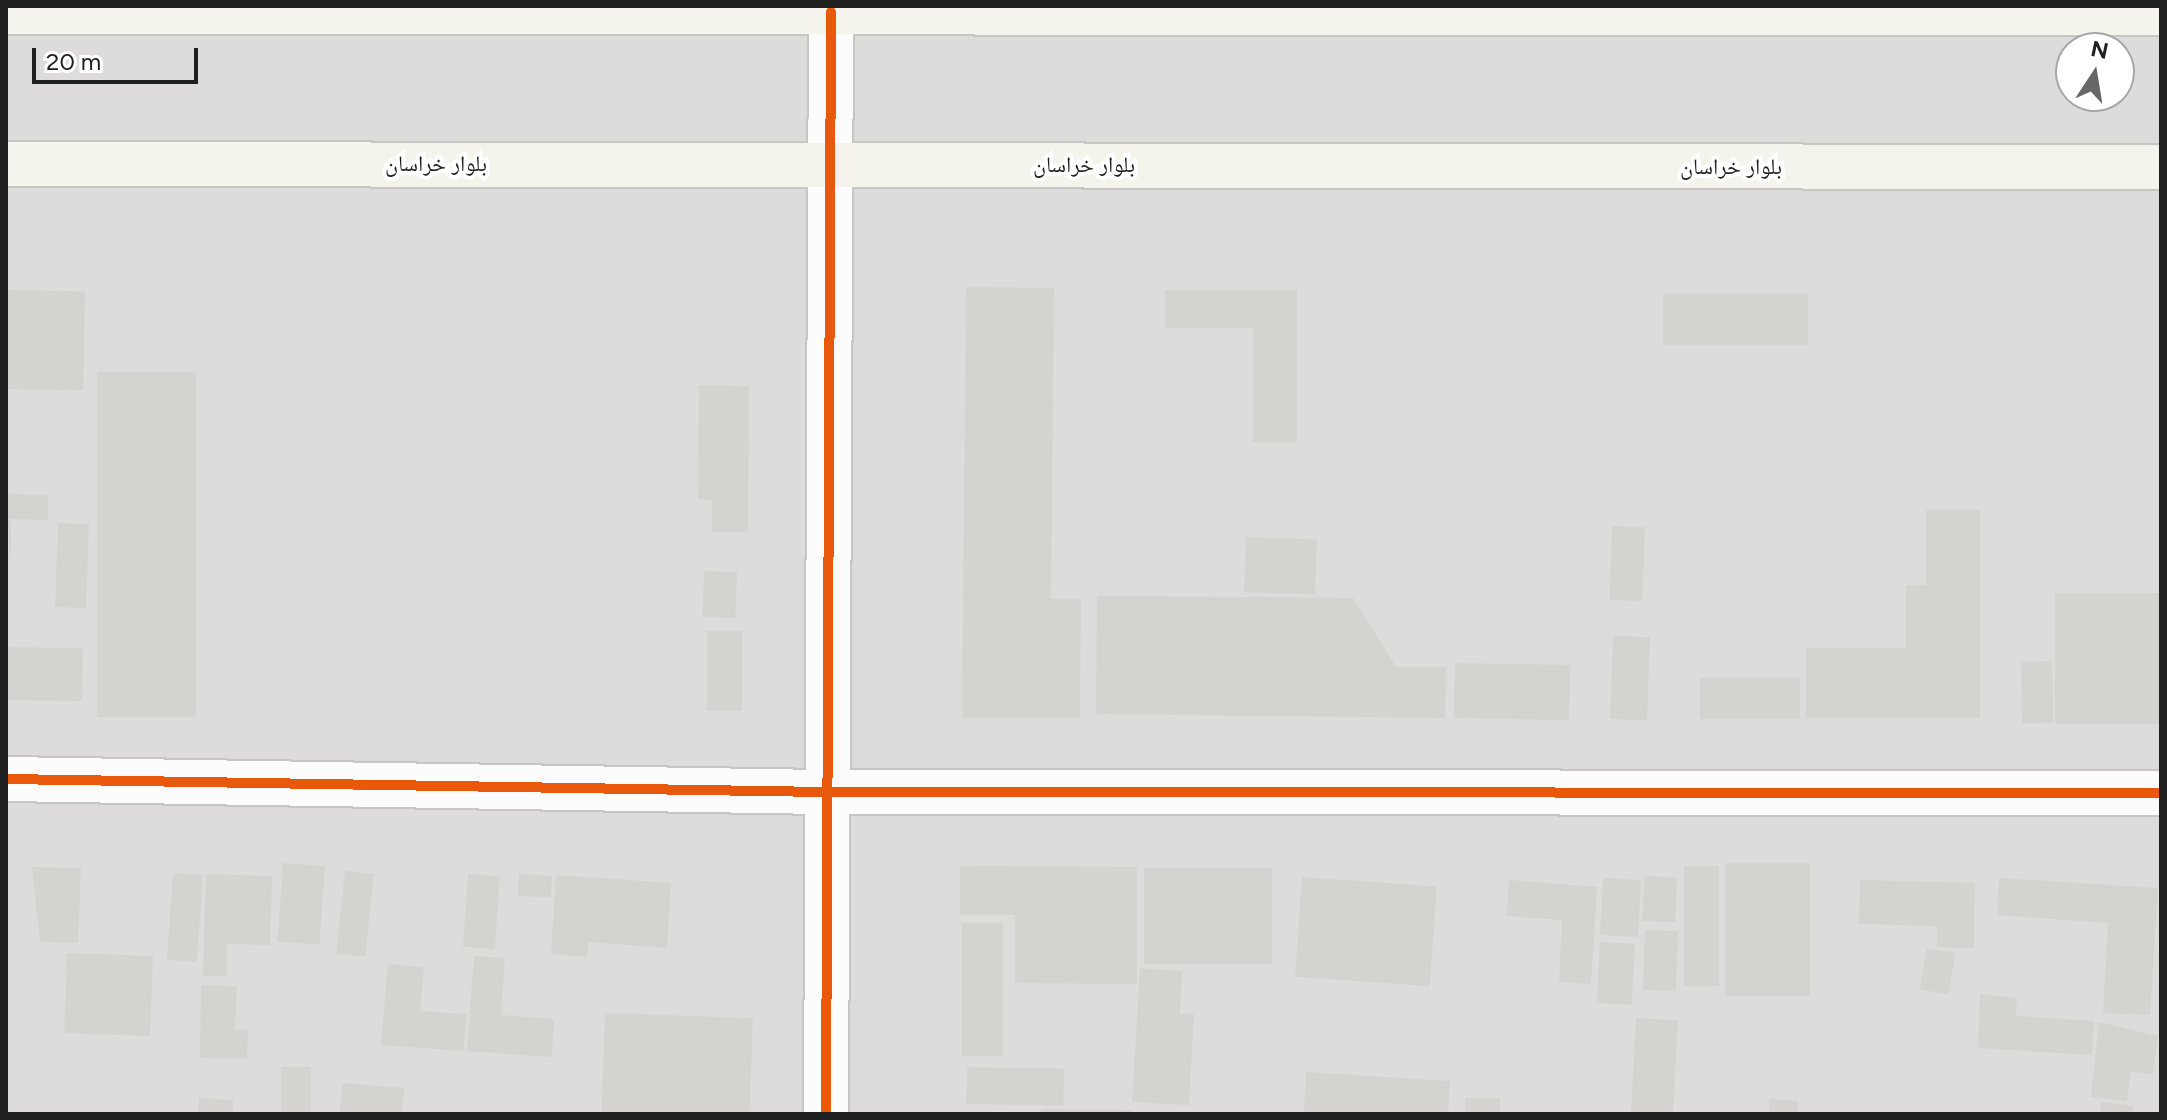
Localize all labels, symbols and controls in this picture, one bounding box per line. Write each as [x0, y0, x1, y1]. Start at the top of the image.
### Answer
scale bar [36, 32, 202, 82]
north arrow [2055, 32, 2135, 112]
text: N [2089, 35, 2111, 65]
text: 20 m [46, 47, 101, 76]
street label: بلوار خراسان [385, 151, 487, 177]
street label: بلوار خراسان [1033, 152, 1135, 178]
street label: بلوار خراسان [1680, 154, 1782, 180]

